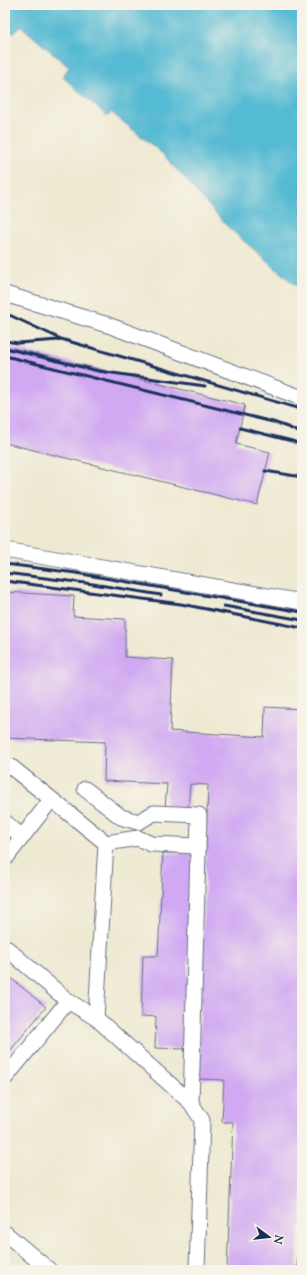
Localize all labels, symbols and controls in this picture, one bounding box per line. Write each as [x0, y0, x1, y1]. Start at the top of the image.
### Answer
north arrow [249, 1217, 289, 1257]
text: N [269, 1232, 287, 1246]

